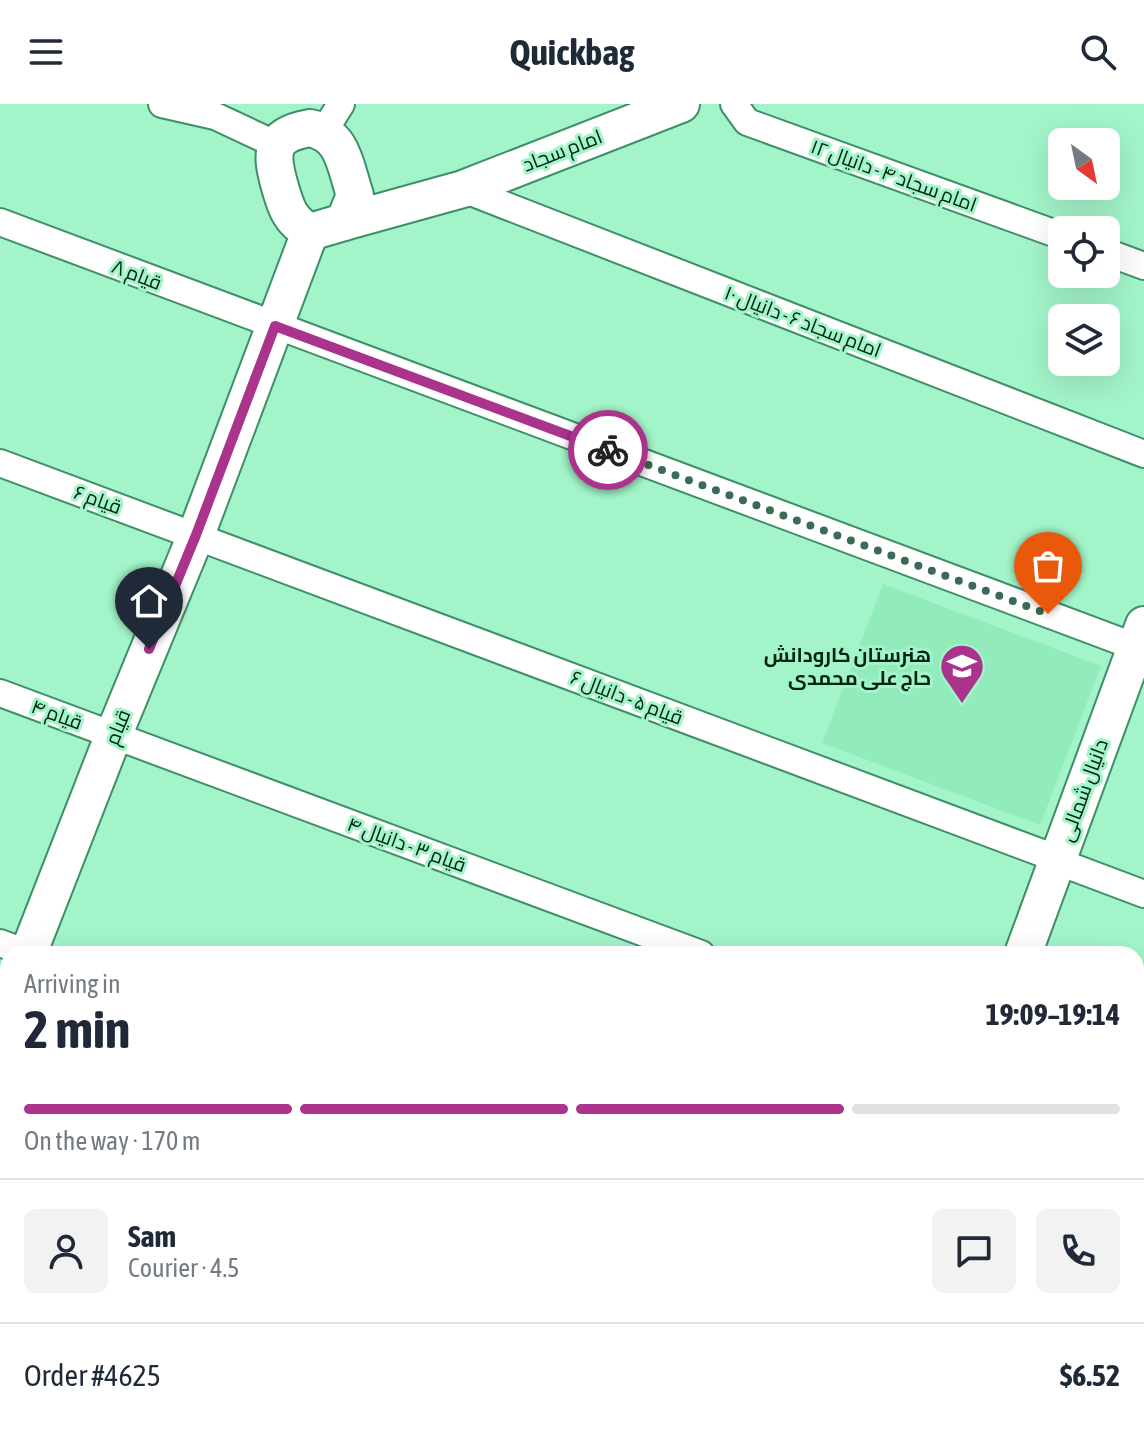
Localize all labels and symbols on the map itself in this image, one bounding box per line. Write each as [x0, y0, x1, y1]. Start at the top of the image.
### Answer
street label: امام سجاد [519, 124, 606, 179]
north arrow [1048, 128, 1120, 200]
street label: امام سجاد ۴ - دانیال ۱۲ [807, 134, 980, 219]
street label: قیام ۸ [108, 254, 165, 297]
street label: امام سجاد ۶ - دانیال ۱۰ [720, 281, 884, 364]
courier [568, 410, 648, 490]
street label: قیام ۶ [70, 480, 125, 521]
pin [1014, 532, 1082, 614]
pin [115, 567, 183, 649]
school or university icon: هنرستان کارودانش حاج علی محمدی [938, 642, 986, 705]
place label: هنرستان کارودانش حاج علی محمدی [764, 643, 931, 692]
street label: قیام ۵ - دانیال ۶ [567, 665, 686, 732]
street label: قیام ۴ [27, 694, 86, 737]
street label: قیام [100, 706, 137, 749]
street label: دانیال شمالی [1054, 736, 1114, 845]
street label: قیام ۳ - دانیال ۴ [343, 812, 470, 879]

